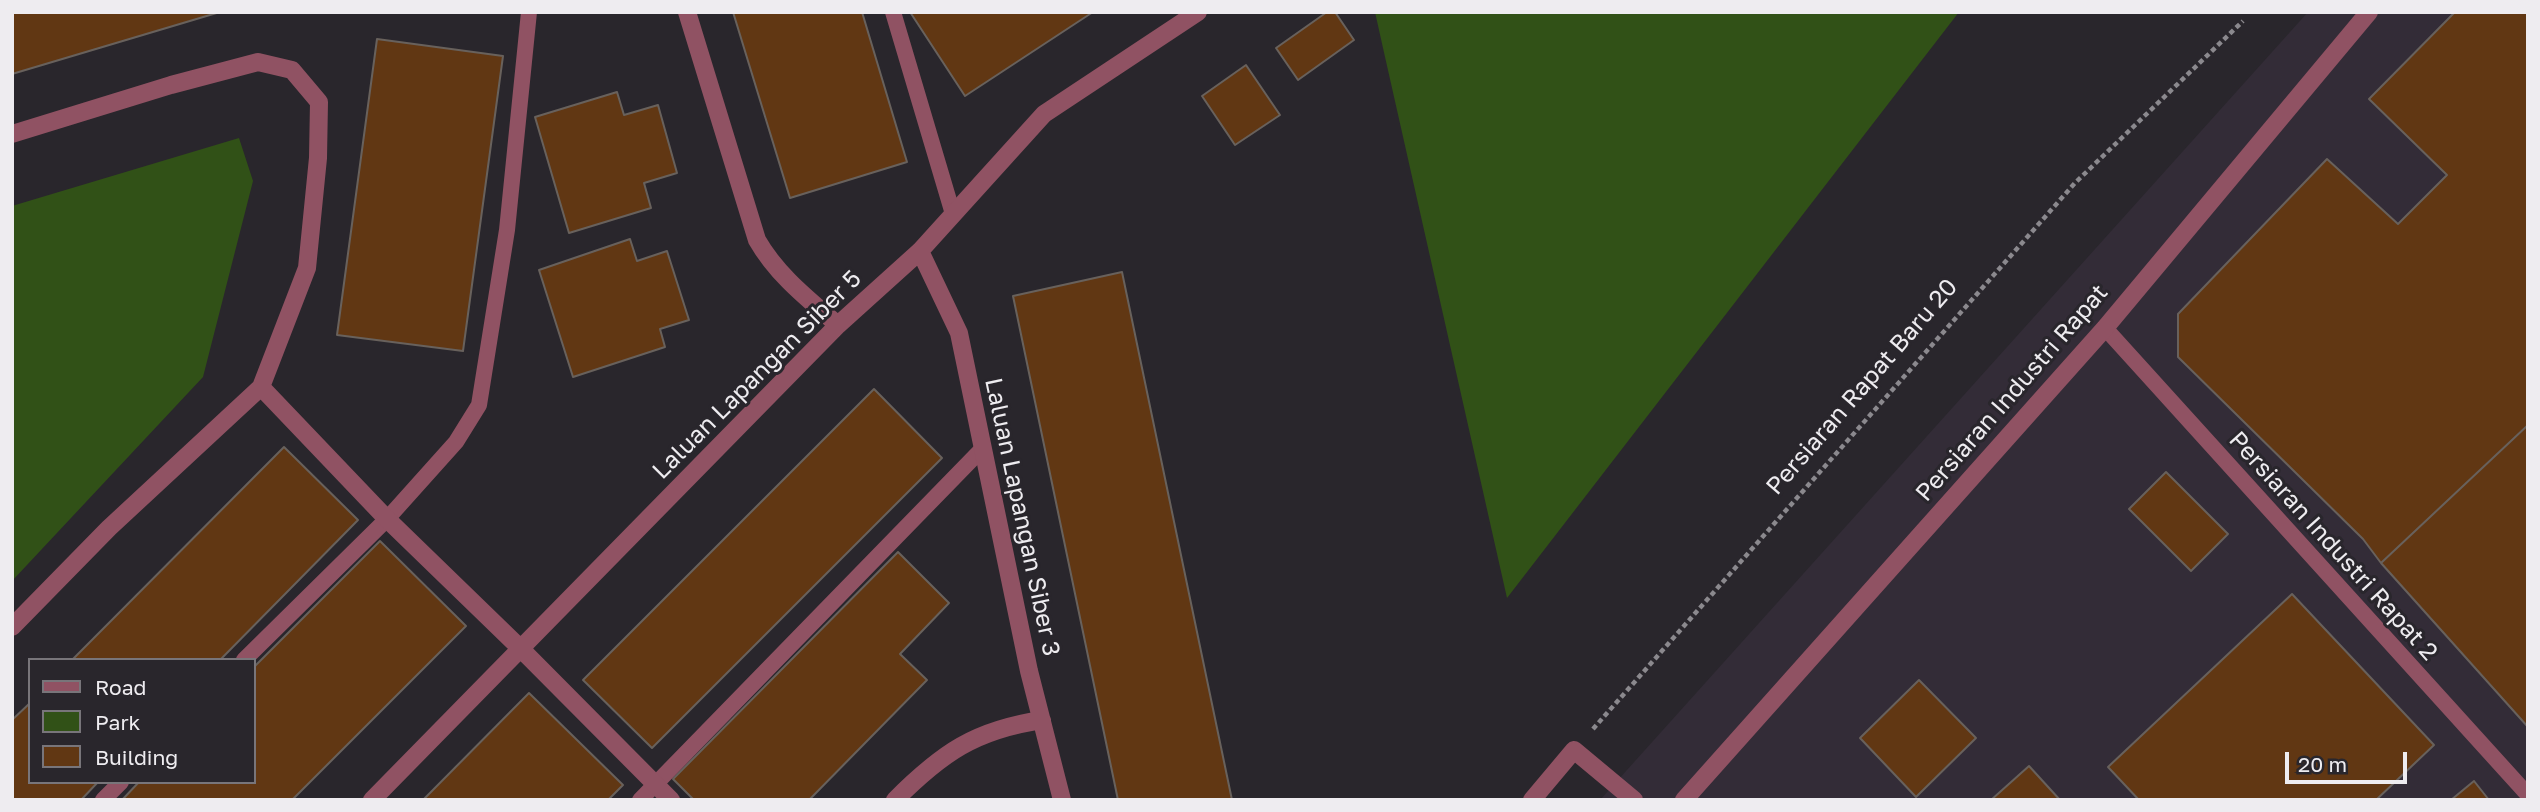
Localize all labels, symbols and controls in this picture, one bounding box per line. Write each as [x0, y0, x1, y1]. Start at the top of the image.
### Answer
street label: Laluan Lapangan Siber 5 [647, 265, 867, 485]
street label: Persiaran Rapat Baru 20 [1760, 273, 1964, 501]
street label: Persiaran Industri Rapat [1910, 279, 2114, 507]
street label: Laluan Lapangan Siber 3 [978, 375, 1066, 659]
street label: Persiaran Industri Rapat 2 [2223, 426, 2443, 666]
legend [28, 658, 256, 784]
text: Road [95, 674, 146, 700]
text: Park [95, 709, 140, 735]
scale bar [2288, 738, 2410, 782]
text: Building [95, 744, 178, 770]
text: 20 m [2298, 751, 2347, 777]

